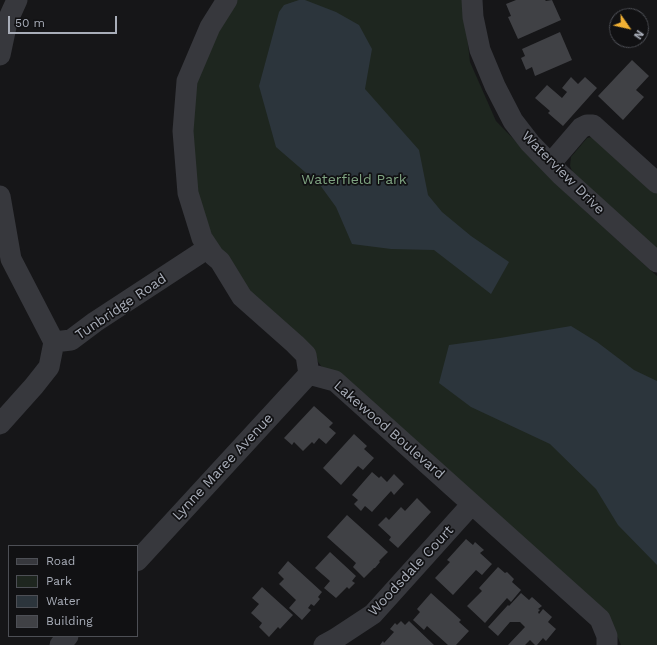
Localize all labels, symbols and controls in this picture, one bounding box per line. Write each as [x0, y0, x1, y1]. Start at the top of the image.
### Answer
scale bar [10, 8, 119, 34]
north arrow [609, 8, 649, 48]
text: 50 m [15, 16, 45, 30]
text: N [631, 27, 646, 41]
street label: Waterview Drive [518, 128, 608, 218]
park label: Waterfield Park [301, 172, 407, 188]
street label: Tunbridge Road [72, 270, 170, 344]
street label: Lakewood Boulevard [330, 377, 448, 483]
street label: Lynne Maree Avenue [169, 410, 277, 524]
street label: Woodsdale Court [365, 522, 457, 620]
legend [8, 545, 138, 637]
text: Road [46, 554, 75, 568]
text: Park [46, 574, 72, 588]
text: Water [46, 594, 80, 608]
text: Building [46, 614, 93, 628]

